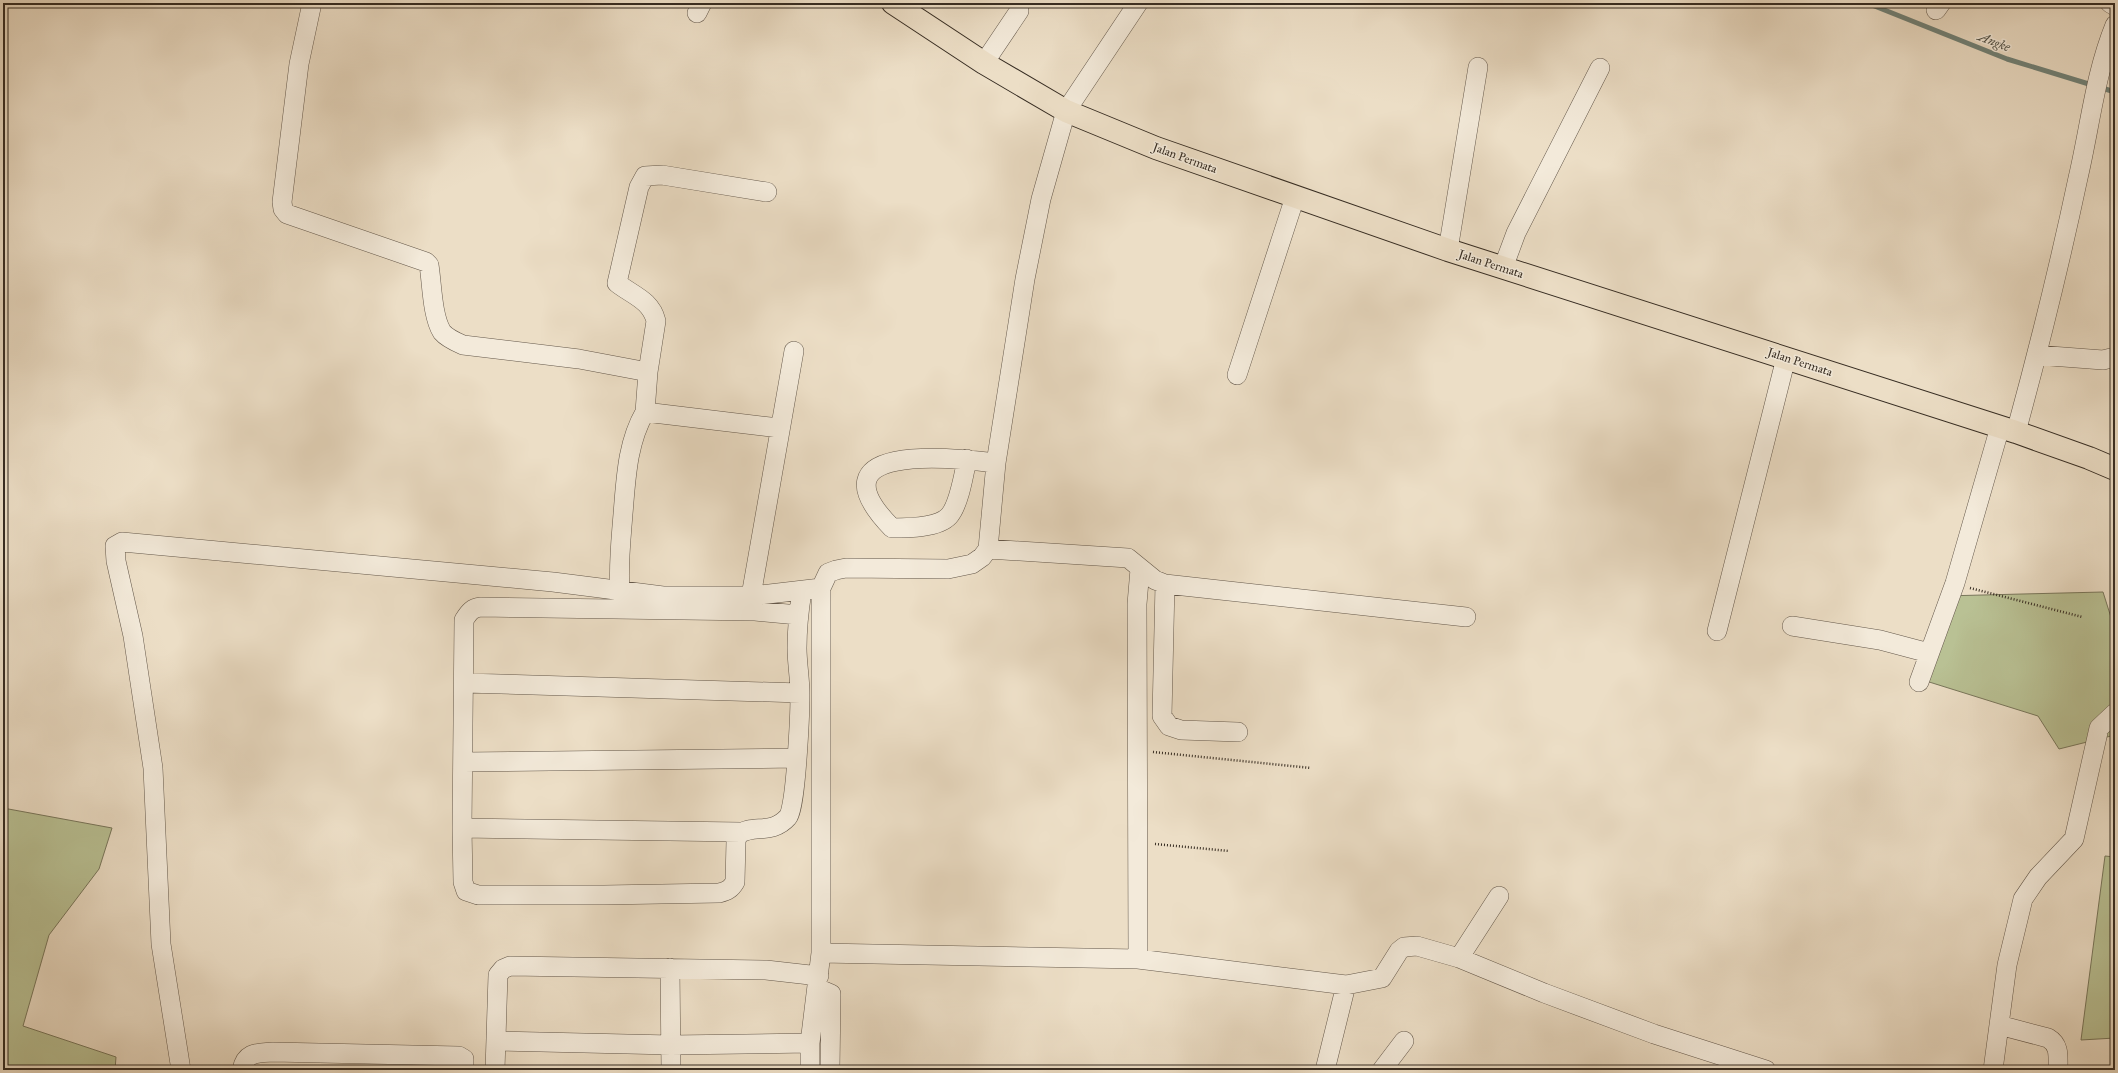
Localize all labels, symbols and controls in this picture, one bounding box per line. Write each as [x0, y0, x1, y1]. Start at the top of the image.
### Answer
water label: Angke [1974, 28, 2013, 56]
street label: Jalan Permata [1149, 139, 1220, 177]
street label: Jalan Permata [1454, 246, 1526, 282]
street label: Jalan Permata [1763, 344, 1835, 380]

